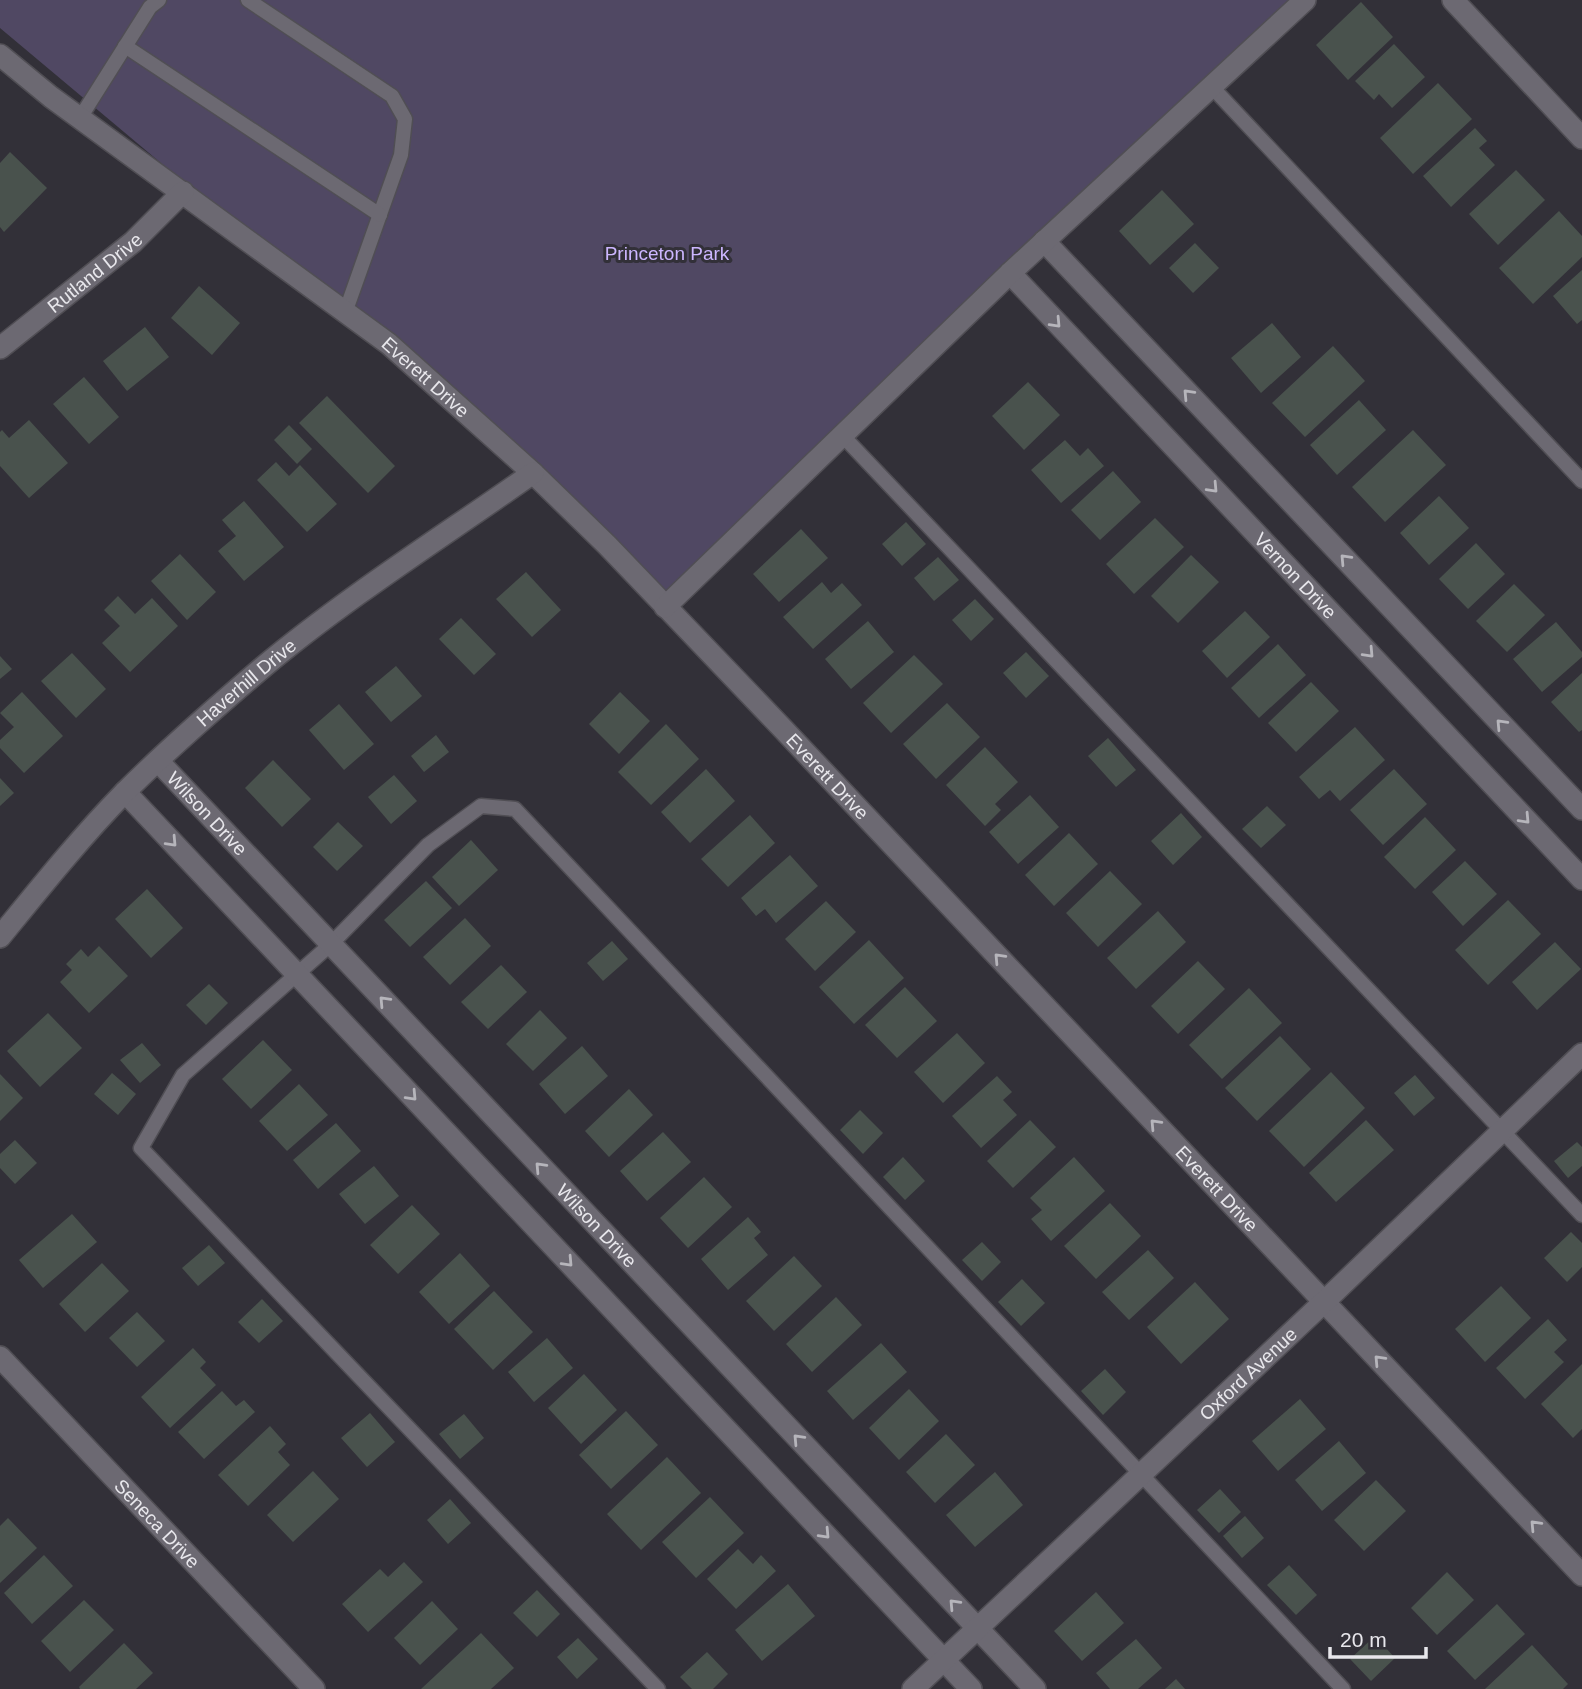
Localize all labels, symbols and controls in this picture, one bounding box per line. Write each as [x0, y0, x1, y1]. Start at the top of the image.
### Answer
street label: Rutland Drive [43, 229, 146, 317]
park label: Princeton Park [605, 243, 730, 264]
one-way arrow [1048, 315, 1061, 328]
street label: Everett Drive [378, 332, 474, 421]
one-way arrow [1184, 389, 1197, 402]
one-way arrow [1204, 480, 1217, 493]
street label: Vernon Drive [1250, 528, 1341, 623]
one-way arrow [1340, 554, 1353, 567]
street label: Haverhill Drive [192, 634, 300, 730]
one-way arrow [1361, 645, 1373, 658]
one-way arrow [1497, 719, 1510, 732]
street label: Everett Drive [782, 729, 873, 823]
street label: Wilson Drive [163, 767, 252, 859]
one-way arrow [1517, 811, 1530, 824]
one-way arrow [163, 834, 176, 847]
one-way arrow [995, 953, 1007, 966]
one-way arrow [380, 996, 392, 1009]
one-way arrow [404, 1088, 416, 1101]
one-way arrow [1151, 1119, 1164, 1132]
street label: Everett Drive [1172, 1141, 1262, 1236]
one-way arrow [536, 1162, 549, 1175]
street label: Wilson Drive [553, 1179, 641, 1271]
one-way arrow [560, 1254, 573, 1267]
street label: Oxford Avenue [1195, 1323, 1301, 1424]
one-way arrow [1374, 1355, 1387, 1368]
one-way arrow [793, 1434, 806, 1447]
street label: Seneca Drive [111, 1475, 204, 1572]
one-way arrow [1531, 1521, 1544, 1534]
one-way arrow [817, 1526, 830, 1539]
one-way arrow [950, 1599, 962, 1612]
scale bar [1330, 1616, 1426, 1660]
text: 20 m [1340, 1628, 1387, 1651]

